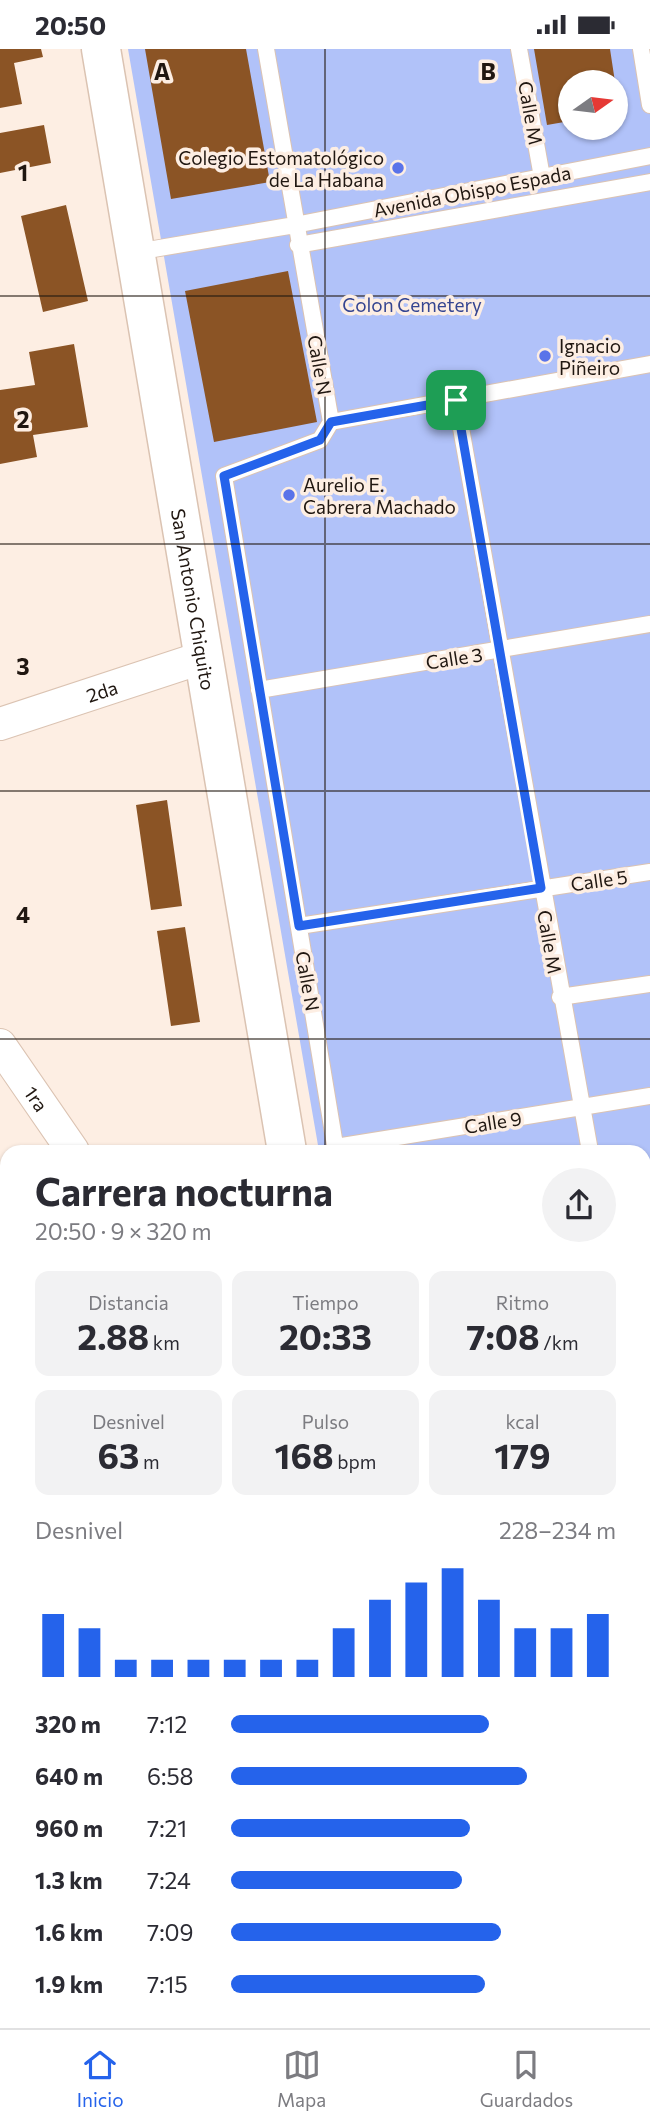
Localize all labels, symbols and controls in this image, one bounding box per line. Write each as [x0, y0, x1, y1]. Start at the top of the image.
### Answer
text: 20:50 [35, 9, 106, 40]
text: A [154, 57, 171, 85]
text: B [480, 57, 496, 85]
north arrow [558, 70, 628, 140]
map controls [558, 70, 628, 140]
street label: Calle M [514, 79, 548, 147]
place label: Colegio Estomatológico de La Habana [178, 146, 384, 191]
text: 1 [18, 158, 28, 186]
marker: Colegio Estomatológico de La Habana [390, 160, 406, 176]
street label: Avenida Obispo Espada [371, 161, 573, 221]
park label: Colon Cemetery [342, 293, 482, 316]
street label: Calle N [303, 333, 337, 397]
place label: Ignacio Piñeiro [559, 334, 621, 379]
marker: Ignacio Piñeiro [537, 348, 553, 364]
pin [426, 370, 486, 430]
icon: arrive [437, 381, 475, 419]
text: 2 [16, 405, 30, 433]
place label: Aurelio E. Cabrera Machado [303, 473, 456, 518]
marker: Aurelio E. Cabrera Machado [281, 487, 297, 503]
street label: San Antonio Chiquito [167, 507, 221, 692]
street label: Calle 3 [424, 642, 484, 674]
text: 3 [16, 652, 30, 680]
street label: 2da [83, 675, 120, 706]
street label: Calle 5 [569, 865, 629, 895]
text: 4 [16, 900, 30, 928]
street label: Calle M [533, 908, 567, 976]
street label: Calle N [291, 949, 325, 1013]
street label: 1ra [20, 1082, 54, 1116]
street label: Calle 9 [463, 1106, 523, 1138]
text: Carrera nocturna [35, 1167, 333, 1214]
button: share [542, 1168, 616, 1242]
text: 20:50 · 9 × 320 m [35, 1217, 212, 1245]
text: Distancia [88, 1291, 169, 1314]
text: Tiempo [292, 1291, 359, 1314]
text: Ritmo [496, 1291, 549, 1314]
text: 2.88 [77, 1314, 149, 1357]
text: 20:33 [279, 1314, 372, 1357]
text: 7:08 [466, 1314, 540, 1357]
text: km [149, 1331, 180, 1354]
text: /km [540, 1331, 579, 1354]
text: Desnivel [92, 1410, 165, 1433]
text: Pulso [302, 1410, 349, 1433]
text: kcal [505, 1410, 540, 1433]
text: 63 [98, 1433, 139, 1476]
text: 168 [275, 1433, 334, 1476]
text: 179 [494, 1433, 551, 1476]
text: m [139, 1450, 159, 1473]
text: bpm [334, 1450, 376, 1473]
text: Desnivel [35, 1516, 123, 1544]
text: 228–234 m [499, 1516, 616, 1544]
text: 320 m [35, 1710, 101, 1738]
text: 7:12 [147, 1710, 187, 1738]
text: 640 m [35, 1762, 103, 1790]
text: 6:58 [147, 1762, 194, 1790]
text: 960 m [35, 1814, 103, 1842]
text: 7:21 [147, 1814, 187, 1842]
text: 1.3 km [35, 1866, 103, 1894]
text: 7:24 [147, 1866, 191, 1894]
text: 1.6 km [35, 1918, 103, 1946]
text: 7:09 [147, 1918, 194, 1946]
text: 1.9 km [35, 1970, 103, 1998]
text: 7:15 [147, 1970, 188, 1998]
tab: Inicio [77, 2046, 124, 2111]
tab: Mapa [277, 2046, 326, 2111]
tab: Guardados [480, 2046, 573, 2111]

